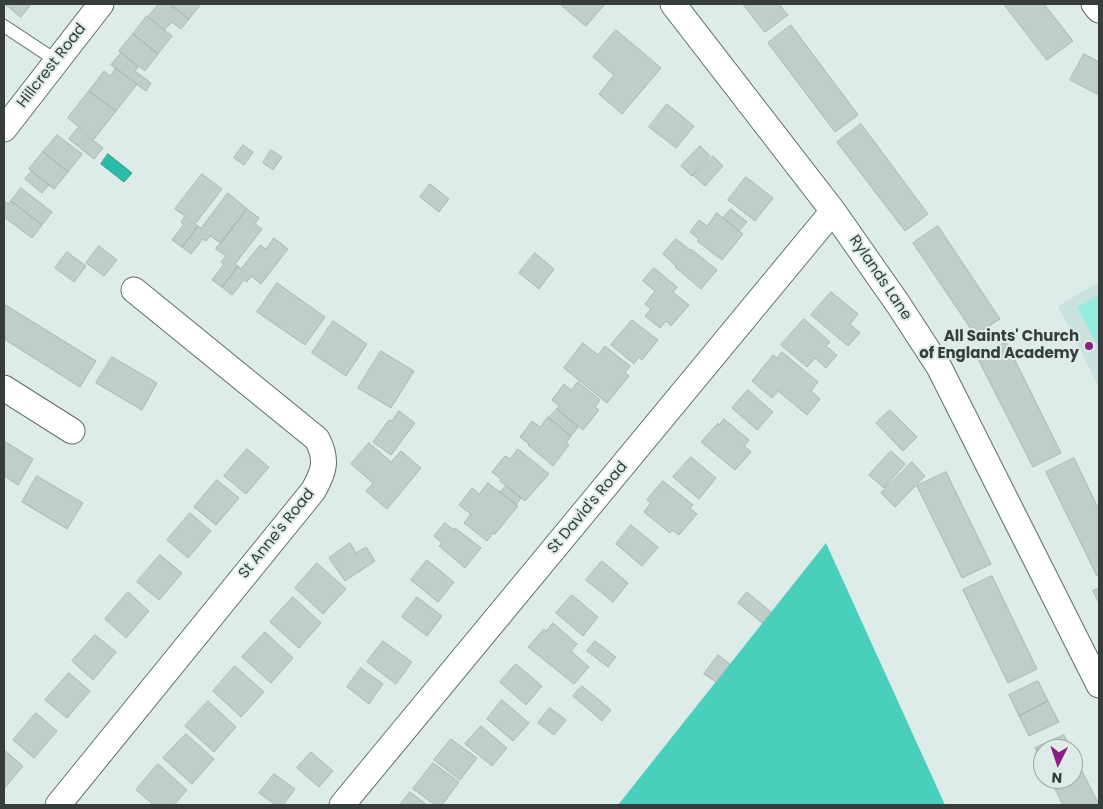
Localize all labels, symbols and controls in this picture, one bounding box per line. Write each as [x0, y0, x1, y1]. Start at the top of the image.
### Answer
street label: Hillcrest Road [14, 20, 90, 112]
street label: Rylands Lane [845, 232, 915, 324]
place label: All Saints' Church of England Academy [919, 328, 1079, 363]
marker: All Saints' Church of England Academy [1083, 340, 1095, 352]
street label: St David's Road [544, 458, 632, 558]
street label: St Anne's Road [235, 486, 319, 582]
north arrow [1033, 739, 1083, 789]
text: N [1051, 768, 1063, 788]

